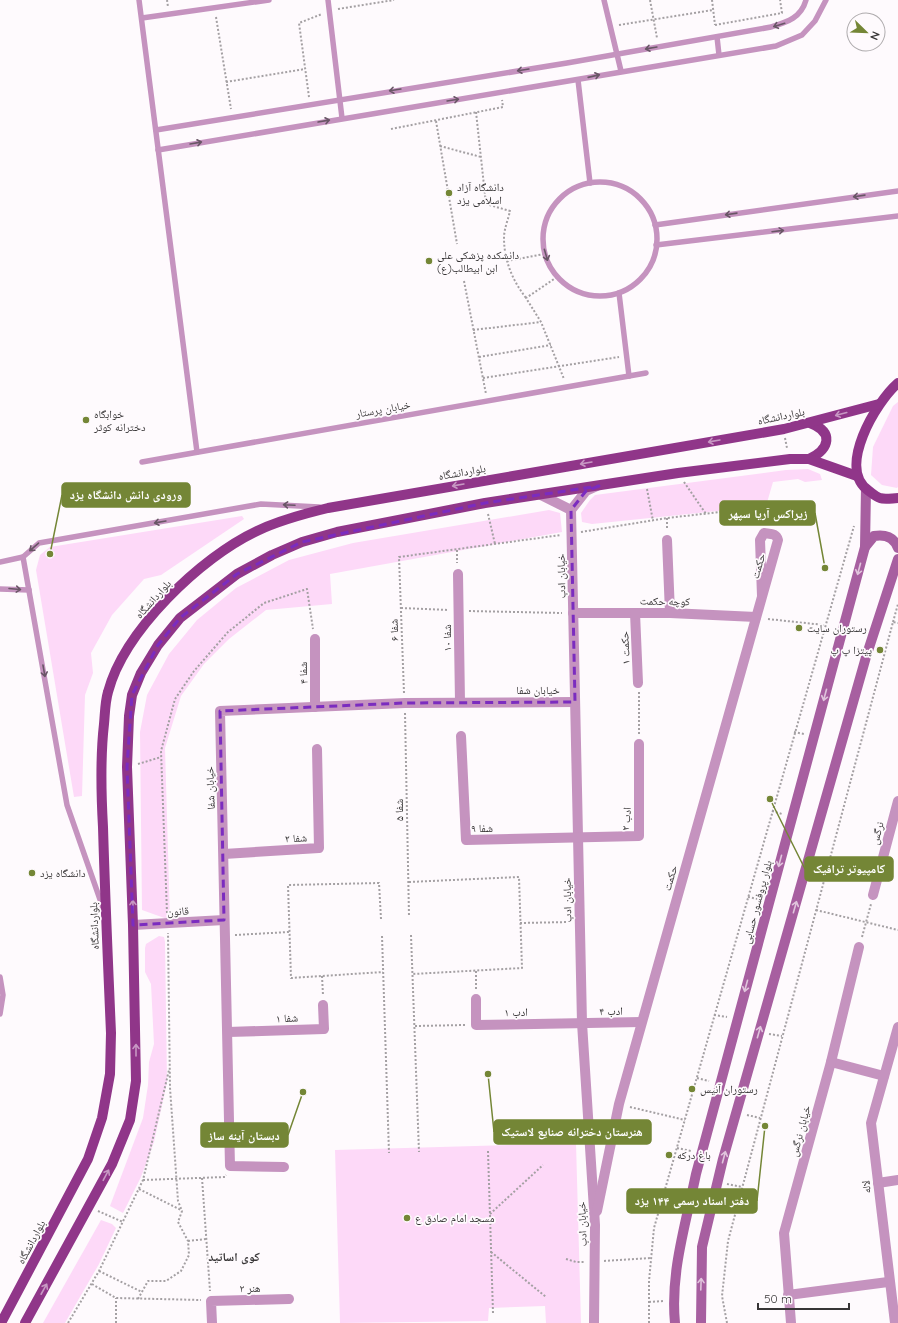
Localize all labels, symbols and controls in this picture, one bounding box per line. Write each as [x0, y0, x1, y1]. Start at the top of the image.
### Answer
north arrow [846, 12, 886, 52]
one-way arrow [773, 22, 786, 29]
text: N [867, 29, 883, 42]
one-way arrow [645, 44, 658, 52]
one-way arrow [517, 66, 530, 74]
one-way arrow [588, 72, 601, 80]
one-way arrow [389, 86, 402, 94]
one-way arrow [446, 96, 459, 104]
one-way arrow [317, 117, 330, 125]
one-way arrow [189, 139, 202, 147]
place label: دانشگاه آزاد اسلامی یزد [457, 180, 504, 207]
marker: دانشگاه آزاد اسلامی یزد [444, 188, 454, 198]
one-way arrow [853, 192, 866, 200]
one-way arrow [725, 210, 738, 218]
one-way arrow [771, 227, 784, 234]
place label: دانشکده پزشکی علی ابن ابیطالب(ع) [437, 248, 520, 275]
one-way arrow [543, 248, 550, 261]
marker: دانشکده پزشکی علی ابن ابیطالب(ع) [424, 256, 434, 266]
street label: خیابان پرستار [353, 397, 412, 421]
street label: بلواردانشگاه [756, 404, 806, 428]
place label: خوابگاه دخترانه کوثر [93, 407, 146, 434]
one-way arrow [835, 411, 848, 418]
marker: خوابگاه دخترانه کوثر [81, 415, 91, 425]
one-way arrow [708, 437, 721, 445]
one-way arrow [580, 459, 593, 467]
street label: بلواردانشگاه [437, 461, 487, 483]
one-way arrow [451, 481, 464, 489]
callout: ورودی دانش دانشگاه یزد [62, 483, 190, 507]
text: ورودی دانش دانشگاه یزد [70, 487, 182, 503]
callout: زیراکس آریا سپهر [720, 501, 815, 525]
one-way arrow [283, 502, 296, 509]
text: زیراکس آریا سپهر [727, 506, 808, 522]
one-way arrow [154, 518, 167, 526]
one-way arrow [29, 543, 39, 552]
street label: حکمت [748, 552, 768, 580]
street label: خیابان ادب [554, 554, 568, 598]
one-way arrow [855, 562, 862, 575]
street label: بلواردانشگاه [132, 577, 174, 621]
one-way arrow [8, 585, 21, 592]
street label: کوچه حکمت [640, 594, 691, 608]
street label: شفا ۶ [387, 619, 401, 641]
place label: رستوران سایت [807, 621, 867, 635]
marker: رستوران سایت [794, 623, 804, 633]
street label: شفا ۱۰ [440, 624, 454, 652]
street label: حکمت ۱ [617, 631, 633, 665]
place label: پیتزا پ پ [830, 643, 872, 657]
marker: پیتزا پ پ [875, 645, 885, 655]
street label: شفا ۴ [296, 662, 310, 684]
one-way arrow [40, 664, 48, 677]
street label: خیابان شفا [516, 683, 560, 697]
one-way arrow [821, 688, 828, 701]
street label: خیابان شفا [202, 766, 218, 810]
street label: شفا ۵ [392, 799, 406, 821]
street label: ادب ۲ [618, 807, 634, 831]
street label: نرگس [867, 820, 887, 846]
street label: شفا ۹ [471, 821, 493, 835]
street label: شفا ۲ [285, 830, 307, 846]
one-way arrow [776, 854, 783, 867]
callout: کامپیوتر ترافیک [805, 857, 893, 881]
street label: بلوار پروفسور حسابی [739, 859, 775, 945]
text: کامپیوتر ترافیک [813, 861, 886, 876]
street label: حکمت [660, 864, 680, 892]
place label: دانشگاه یزد [40, 866, 86, 880]
marker: دانشگاه یزد [27, 868, 37, 878]
street label: خیابان ادب [560, 878, 574, 922]
one-way arrow [129, 900, 136, 913]
one-way arrow [792, 900, 799, 913]
street label: بلواردانشگاه [86, 902, 102, 950]
street label: قانون [167, 903, 190, 919]
one-way arrow [742, 979, 750, 992]
street label: ادب ۴ [599, 1004, 623, 1018]
street label: ادب ۱ [504, 1005, 528, 1019]
street label: شفا ۱ [276, 1011, 298, 1025]
one-way arrow [756, 1025, 764, 1038]
one-way arrow [132, 1044, 140, 1057]
place label: رستوران آنیس [700, 1082, 758, 1096]
marker: رستوران آنیس [687, 1084, 697, 1094]
street label: خیابان نرگس [786, 1104, 814, 1158]
callout: هنرستان دخترانه صنایع لاستیک [494, 1120, 651, 1144]
callout: دبستان آینه ساز [201, 1123, 288, 1147]
text: هنرستان دخترانه صنایع لاستیک [501, 1124, 643, 1140]
text: دبستان آینه ساز [207, 1128, 280, 1144]
place label: باغ درکه [677, 1148, 711, 1162]
marker: باغ درکه [664, 1150, 674, 1160]
one-way arrow [721, 1150, 728, 1163]
one-way arrow [103, 1169, 111, 1181]
street label: لاله [858, 1180, 874, 1194]
callout: دفتر اسناد رسمی ۱۴۴ یزد [627, 1189, 757, 1213]
text: دفتر اسناد رسمی ۱۴۴ یزد [635, 1193, 749, 1209]
street label: خیابان ادب [574, 1201, 590, 1247]
place label: مسجد امام صادق ع [415, 1211, 494, 1225]
marker: مسجد امام صادق ع [402, 1213, 412, 1223]
street label: بلواردانشگاه [14, 1218, 48, 1266]
district label: کوی اساتید [208, 1249, 261, 1265]
one-way arrow [697, 1278, 704, 1291]
street label: هنر ۲ [239, 1281, 261, 1295]
one-way arrow [41, 1283, 49, 1295]
scale bar [758, 1285, 849, 1311]
text: 50 m [764, 1291, 792, 1306]

